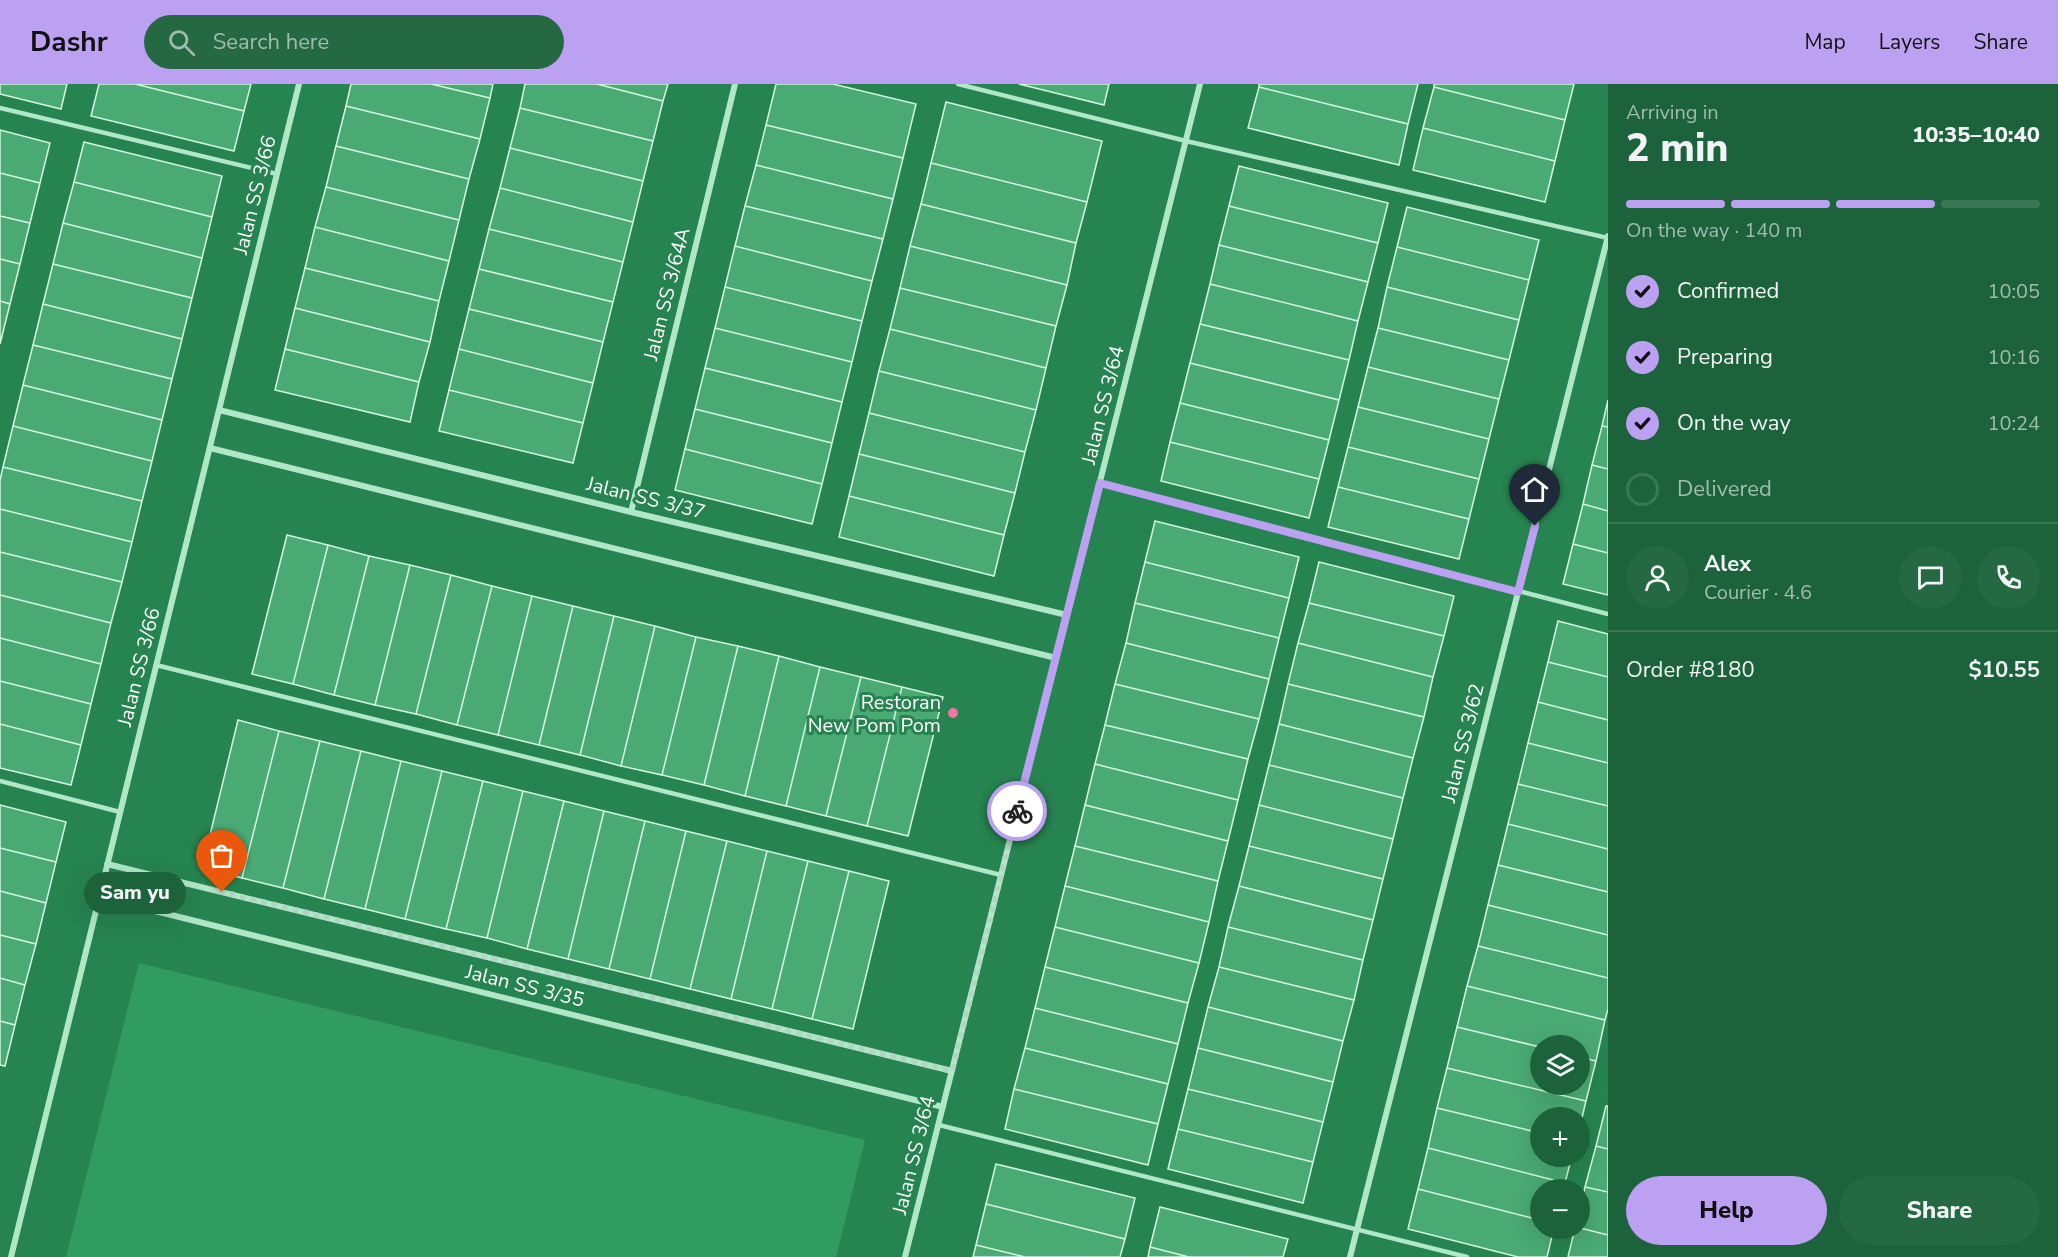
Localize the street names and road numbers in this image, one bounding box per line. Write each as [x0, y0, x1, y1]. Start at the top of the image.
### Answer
street label: Jalan SS 3/66 [227, 133, 283, 258]
street label: Jalan SS 3/64A [637, 224, 697, 364]
street label: Jalan SS 3/64 [1075, 343, 1131, 468]
street label: Jalan SS 3/37 [583, 470, 708, 526]
street label: Jalan SS 3/66 [111, 605, 167, 730]
street label: Jalan SS 3/62 [1435, 681, 1491, 806]
street label: Jalan SS 3/35 [462, 958, 587, 1014]
street label: Jalan SS 3/64 [886, 1093, 942, 1218]

